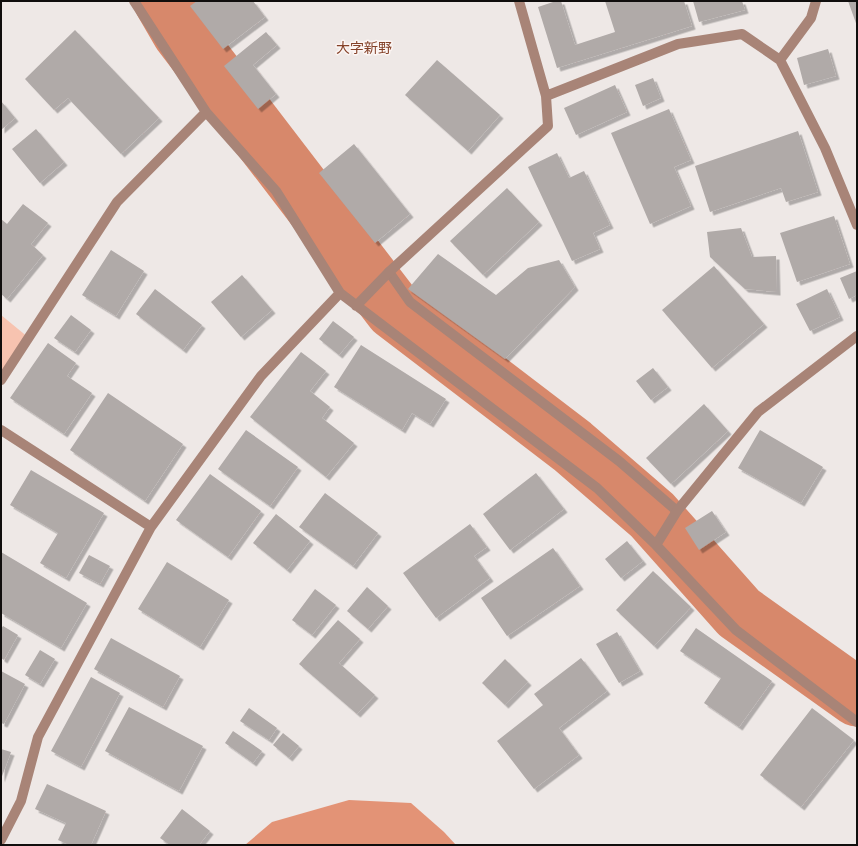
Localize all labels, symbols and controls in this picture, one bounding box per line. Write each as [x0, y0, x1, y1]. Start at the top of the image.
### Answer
district label: 大字新野 [336, 39, 392, 56]

